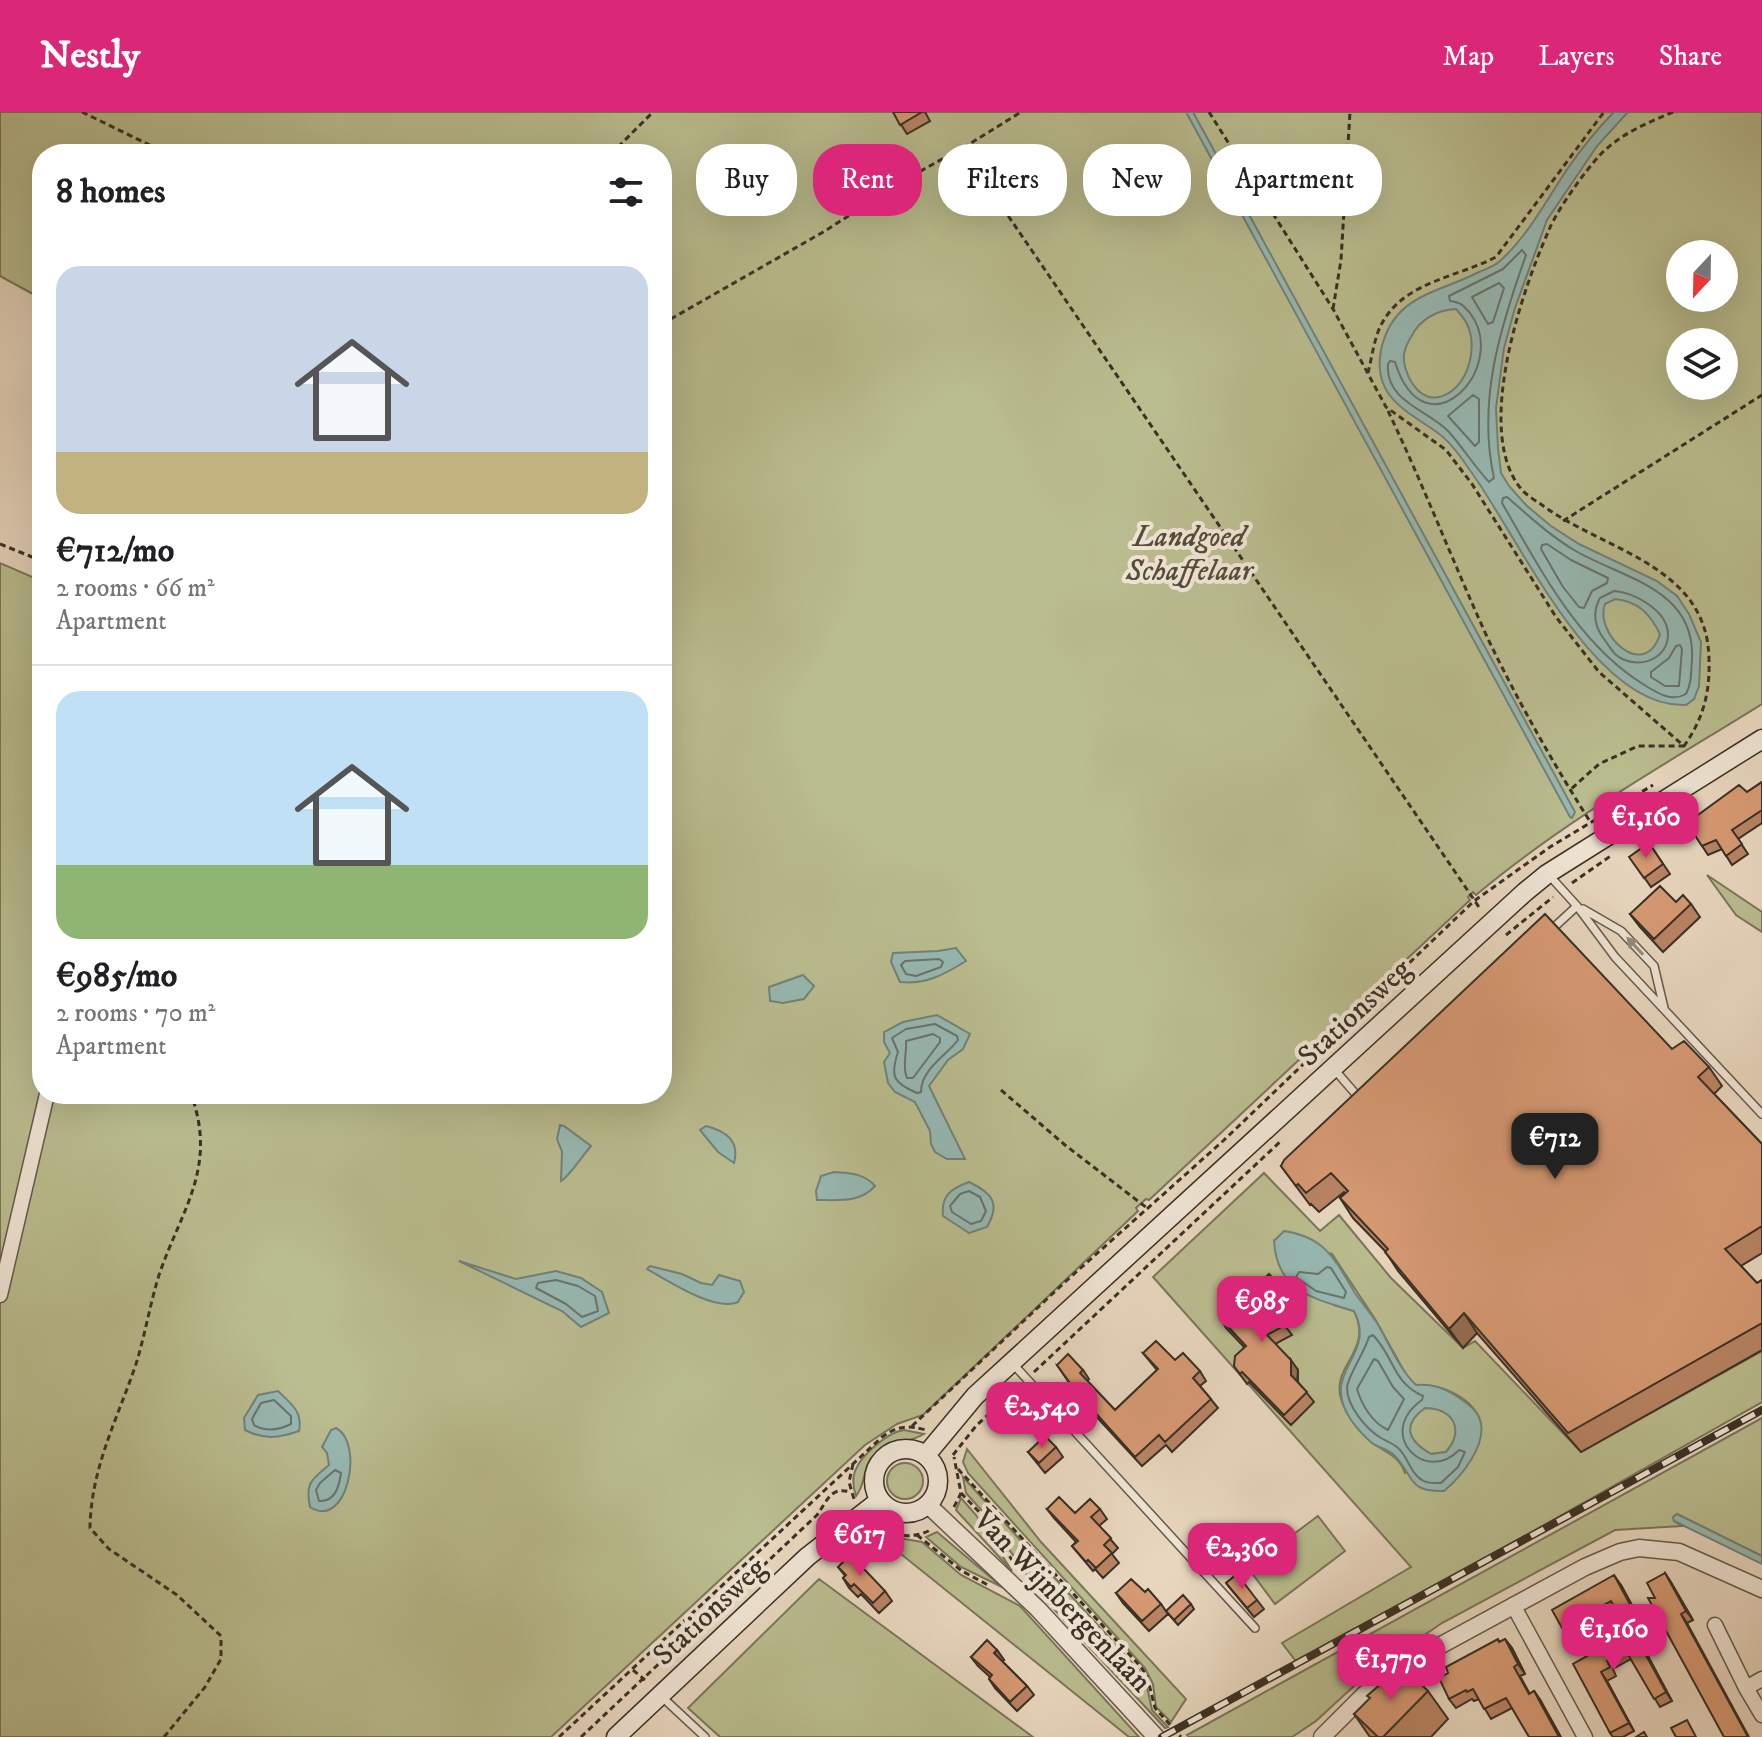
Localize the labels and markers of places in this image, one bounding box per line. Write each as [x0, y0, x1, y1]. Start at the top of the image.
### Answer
pin: €1,160 [1581, 792, 1711, 860]
pin: €712 [1508, 1113, 1602, 1181]
pin: €985 [1215, 1276, 1309, 1344]
pin: €2,540 [977, 1382, 1107, 1450]
pin: €617 [813, 1510, 907, 1578]
pin: €2,360 [1177, 1523, 1307, 1591]
pin: €1,160 [1549, 1604, 1679, 1672]
pin: €1,770 [1326, 1634, 1456, 1702]

